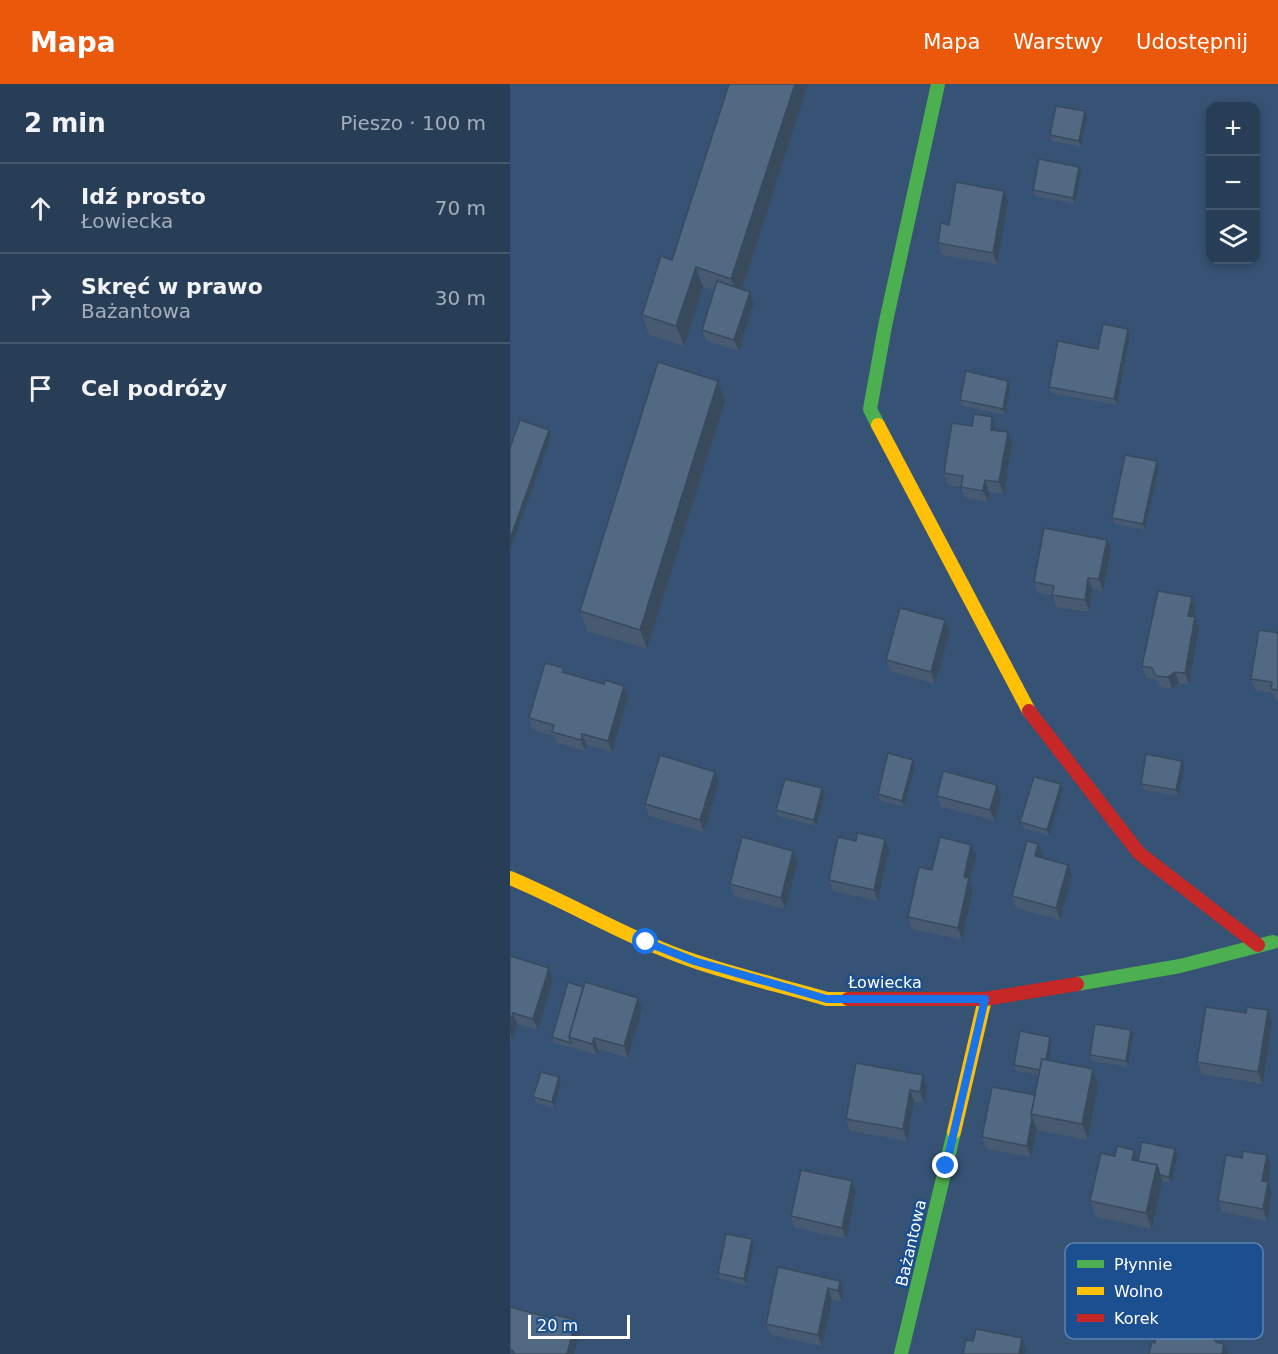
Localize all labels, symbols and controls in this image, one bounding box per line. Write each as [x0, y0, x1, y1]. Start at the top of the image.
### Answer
text: Mapa [30, 26, 116, 59]
text: Mapa [923, 30, 980, 54]
text: Warstwy [1013, 30, 1103, 54]
text: Udostępnij [1136, 30, 1248, 54]
map controls [1206, 102, 1260, 264]
button: + [1206, 102, 1260, 156]
text: 2 min [24, 108, 106, 138]
text: Pieszo · 100 m [340, 111, 486, 135]
button: − [1206, 156, 1260, 210]
text: Idź prosto [81, 184, 206, 209]
icon: ahead [24, 192, 57, 225]
text: 70 m [435, 196, 486, 220]
text: Łowiecka [81, 209, 173, 233]
button: layers [1206, 210, 1260, 264]
text: Skręć w prawo [81, 274, 263, 299]
icon: right [24, 282, 57, 315]
text: 30 m [435, 286, 486, 310]
text: Bażantowa [81, 299, 191, 323]
icon: arrive [24, 372, 57, 405]
text: Cel podróży [81, 376, 227, 401]
route start [632, 928, 658, 954]
street label: Łowiecka [847, 973, 922, 992]
route end [932, 1152, 958, 1178]
street label: Bażantowa [892, 1198, 930, 1288]
legend [1065, 1243, 1263, 1339]
text: Płynnie [1114, 1255, 1172, 1274]
text: Wolno [1114, 1282, 1163, 1301]
text: Korek [1114, 1309, 1160, 1328]
scale bar [528, 1312, 630, 1340]
text: 20 m [537, 1316, 578, 1335]

